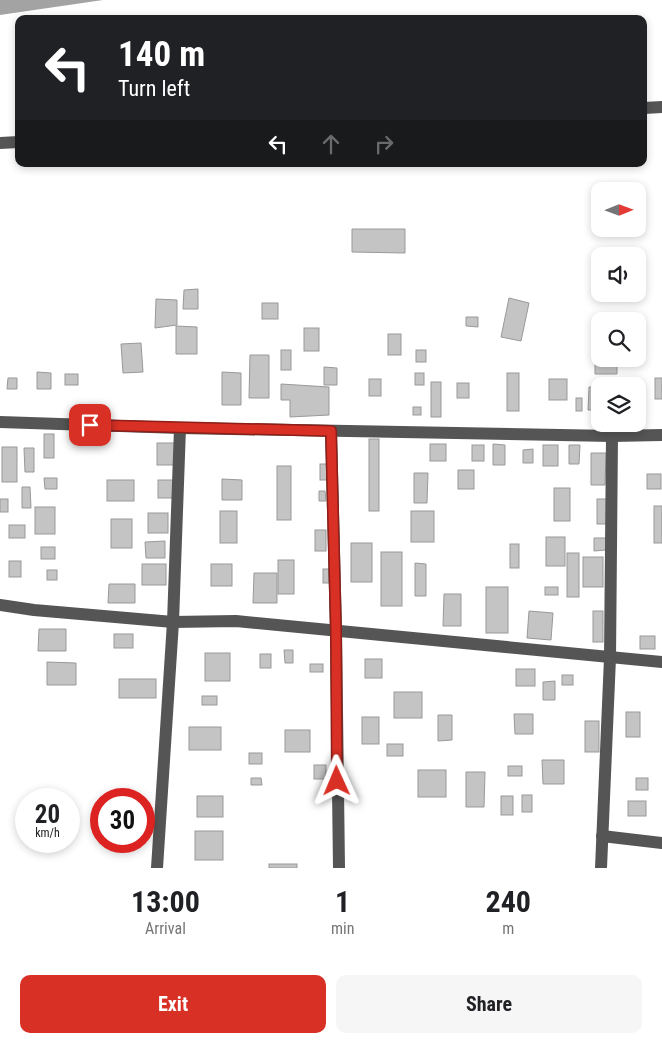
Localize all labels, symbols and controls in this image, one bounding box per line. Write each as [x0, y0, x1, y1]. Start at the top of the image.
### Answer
text: 140 m [118, 34, 205, 75]
icon: left [35, 35, 100, 100]
text: Turn left [118, 76, 190, 101]
icon: left [264, 130, 292, 158]
icon: ahead [317, 130, 345, 158]
icon: right [370, 130, 398, 158]
north arrow [591, 182, 646, 238]
map controls [591, 182, 646, 432]
button: sound [591, 247, 646, 302]
button: search [591, 312, 646, 367]
button: layers [591, 377, 646, 432]
pin [69, 404, 111, 446]
icon: arrive [76, 411, 104, 439]
position arrow [310, 754, 362, 806]
speed limit sign: 30 [90, 788, 155, 853]
text: 20 [35, 800, 60, 829]
text: km/h [35, 826, 60, 840]
text: 13:00 [131, 884, 200, 919]
text: 1 [335, 884, 350, 919]
text: 240 [485, 884, 531, 919]
text: Arrival [145, 919, 186, 938]
text: min [331, 919, 354, 938]
text: m [502, 919, 514, 938]
button: Exit [20, 975, 326, 1033]
button: Share [336, 975, 642, 1033]

